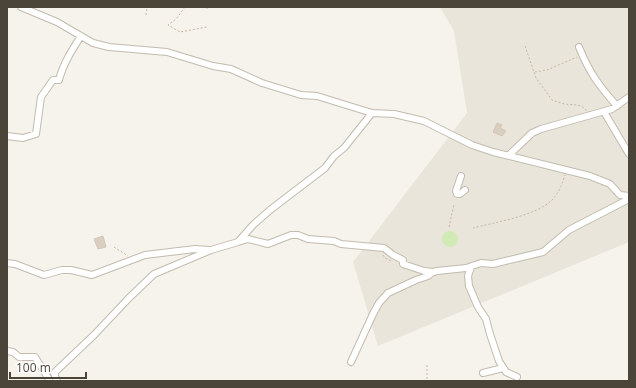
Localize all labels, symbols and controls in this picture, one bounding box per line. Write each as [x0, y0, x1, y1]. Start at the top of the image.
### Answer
scale bar [10, 354, 86, 380]
text: 100 m [16, 359, 51, 376]

